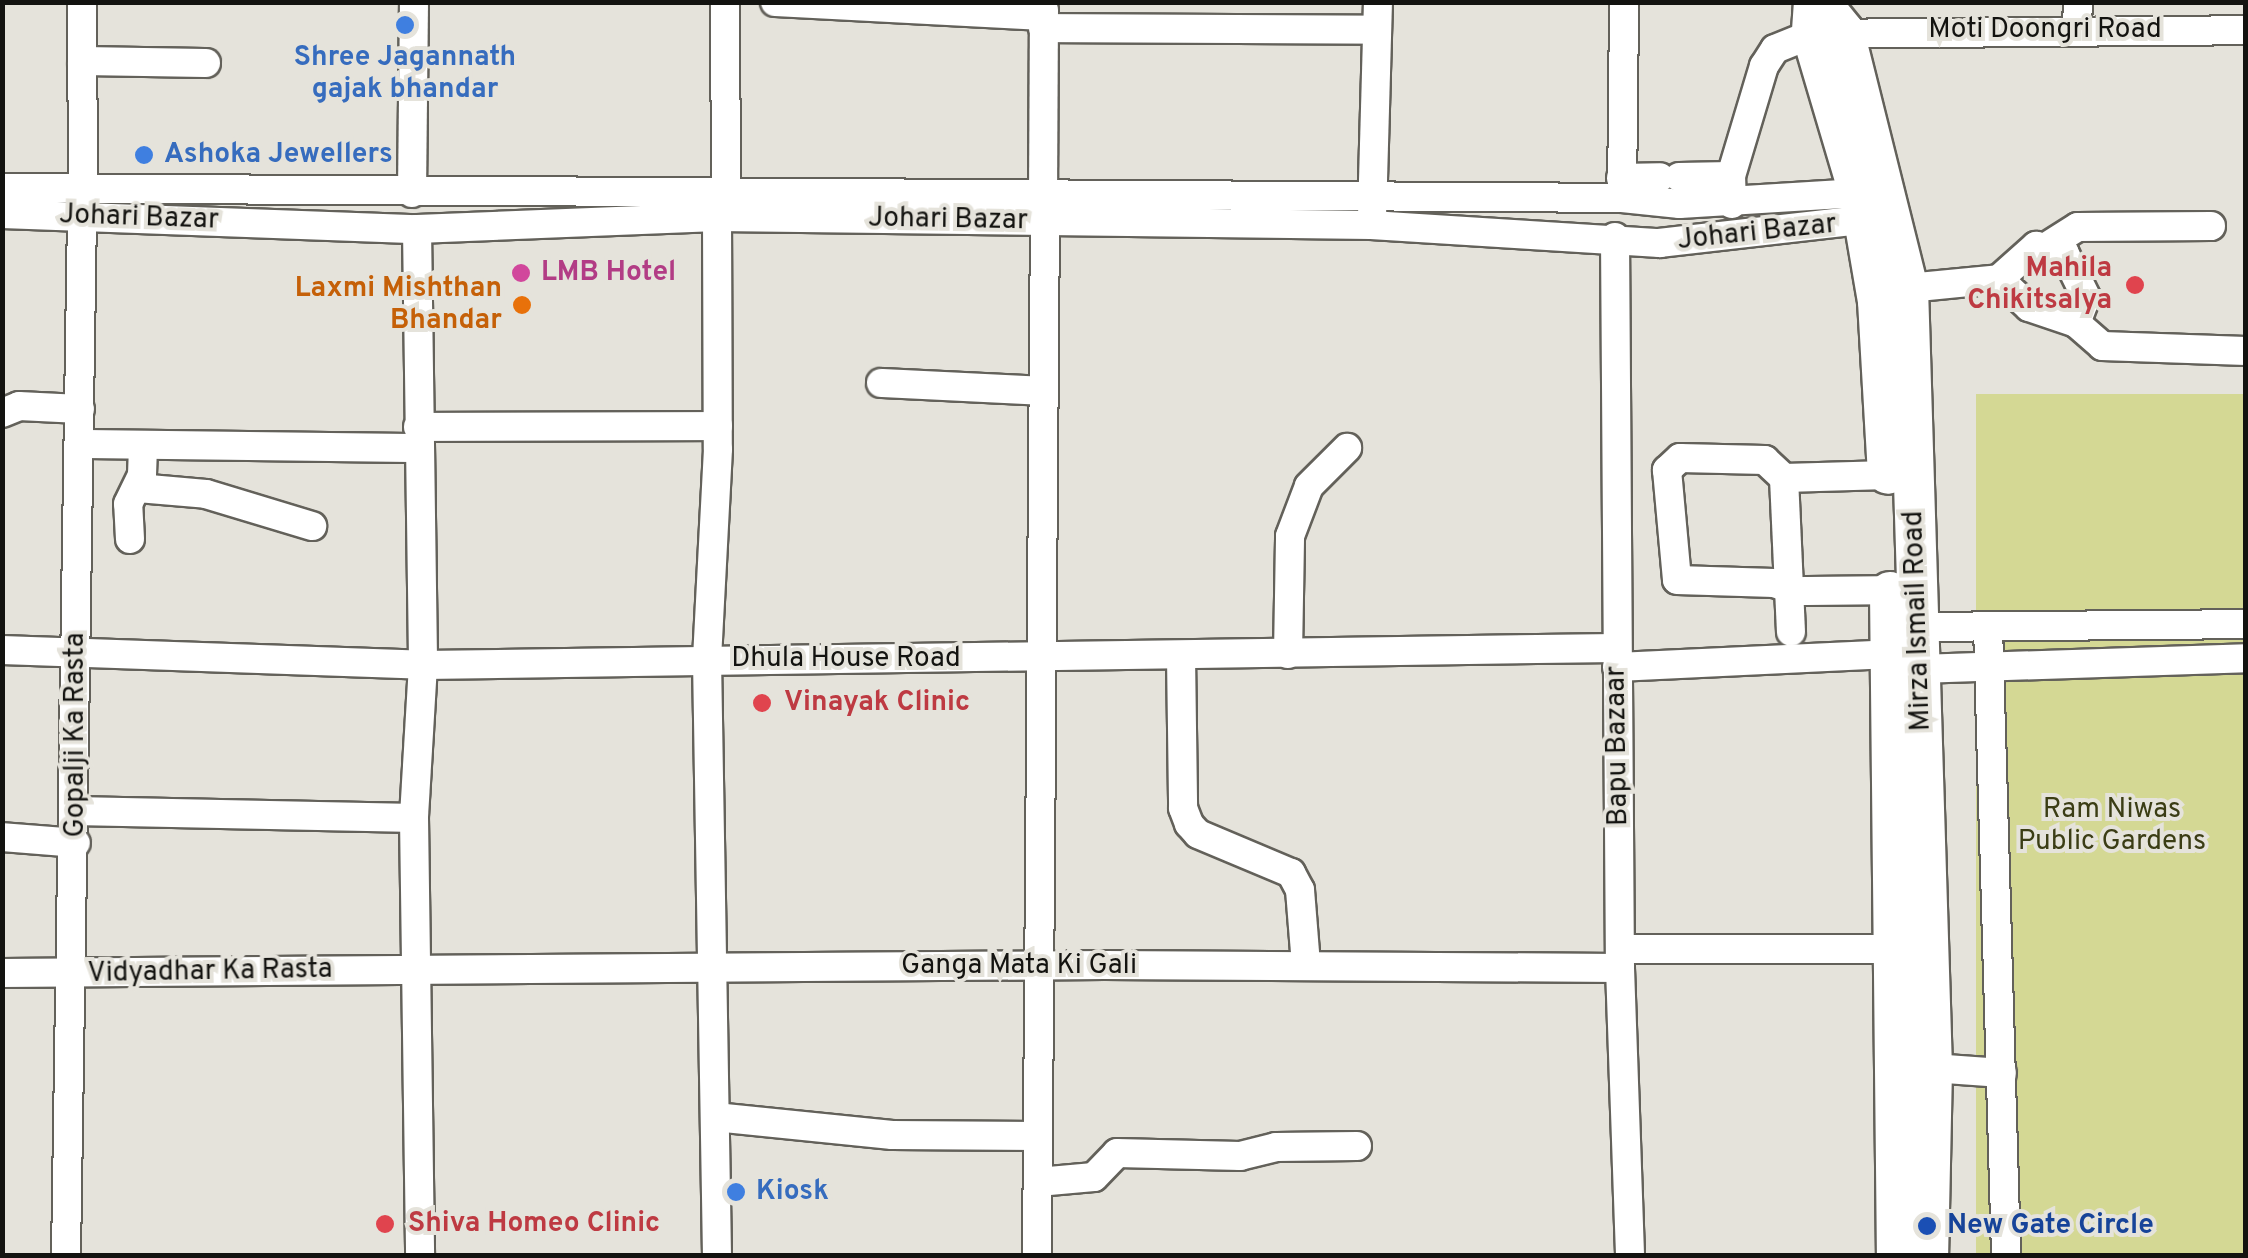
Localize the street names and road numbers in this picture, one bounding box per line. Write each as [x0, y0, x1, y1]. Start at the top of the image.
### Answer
street label: Moti Doongri Road [1928, 13, 2162, 47]
street label: Johari Bazar [59, 198, 219, 238]
street label: Johari Bazar [868, 202, 1028, 238]
street label: Johari Bazar [1676, 208, 1838, 258]
street label: Mirza Ismail Road [1897, 510, 1939, 732]
street label: Gopalji Ka Rasta [59, 633, 93, 837]
street label: Dhula House Road [731, 642, 961, 676]
street label: Bapu Bazaar [1600, 666, 1636, 826]
street label: Ganga Mata Ki Gali [901, 949, 1137, 983]
street label: Vidyadhar Ka Rasta [87, 953, 333, 991]

